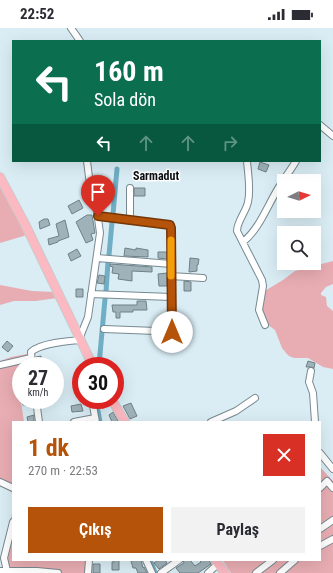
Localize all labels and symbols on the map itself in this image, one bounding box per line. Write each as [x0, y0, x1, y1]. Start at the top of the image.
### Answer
district label: Sarmadut [133, 169, 179, 183]
north arrow [277, 174, 321, 218]
pin [81, 175, 115, 216]
position arrow [151, 311, 193, 353]
speed limit sign: 30 [72, 357, 124, 409]

